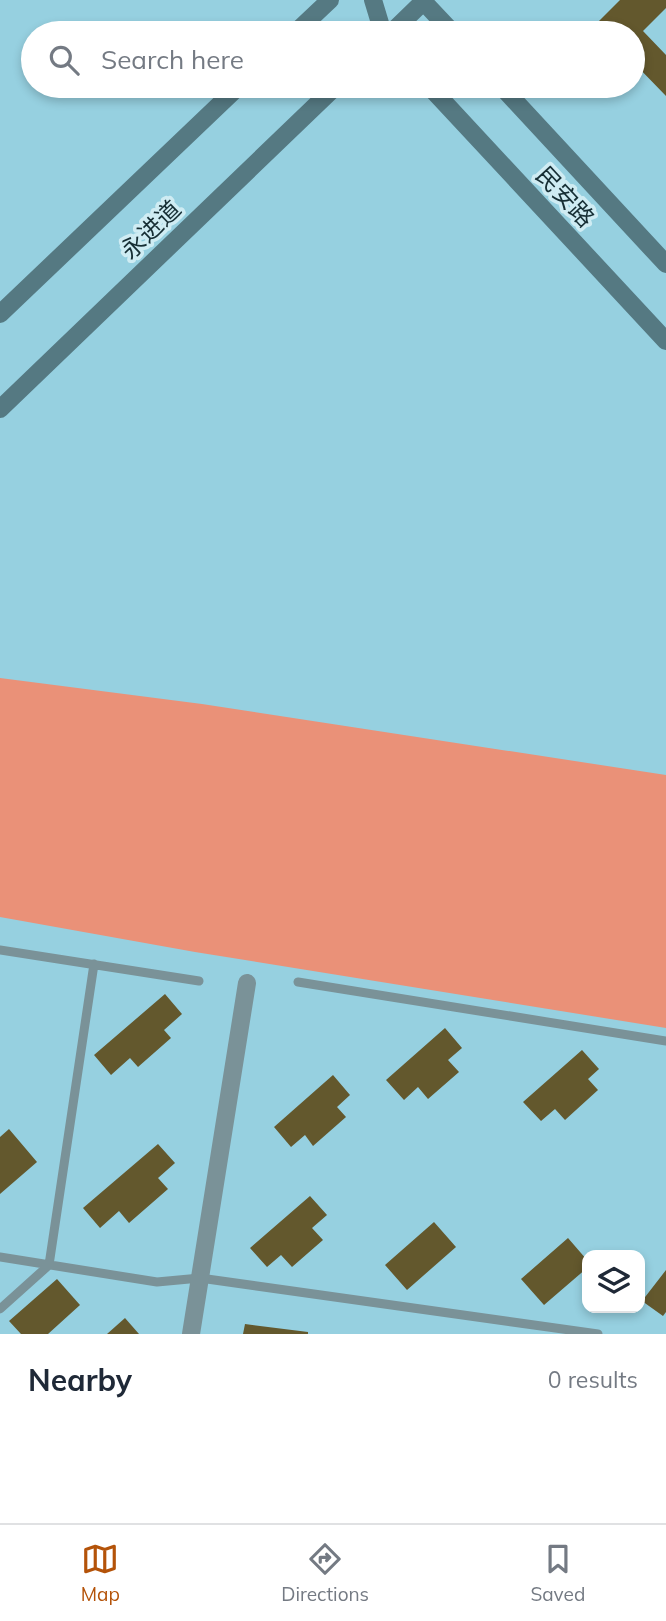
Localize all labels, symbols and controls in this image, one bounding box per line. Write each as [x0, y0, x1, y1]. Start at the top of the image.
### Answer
search box [21, 21, 645, 98]
icon: search [45, 41, 83, 79]
text: Search here [101, 43, 244, 76]
street label: 民安路 [530, 160, 601, 233]
street label: 永进道 [114, 193, 187, 265]
map controls [582, 1250, 645, 1313]
button: layers [582, 1250, 645, 1313]
text: Nearby [28, 1361, 132, 1399]
text: 0 results [548, 1365, 638, 1394]
tab: Map [81, 1540, 120, 1606]
tab: Directions [281, 1540, 369, 1606]
tab: Saved [530, 1540, 585, 1606]

